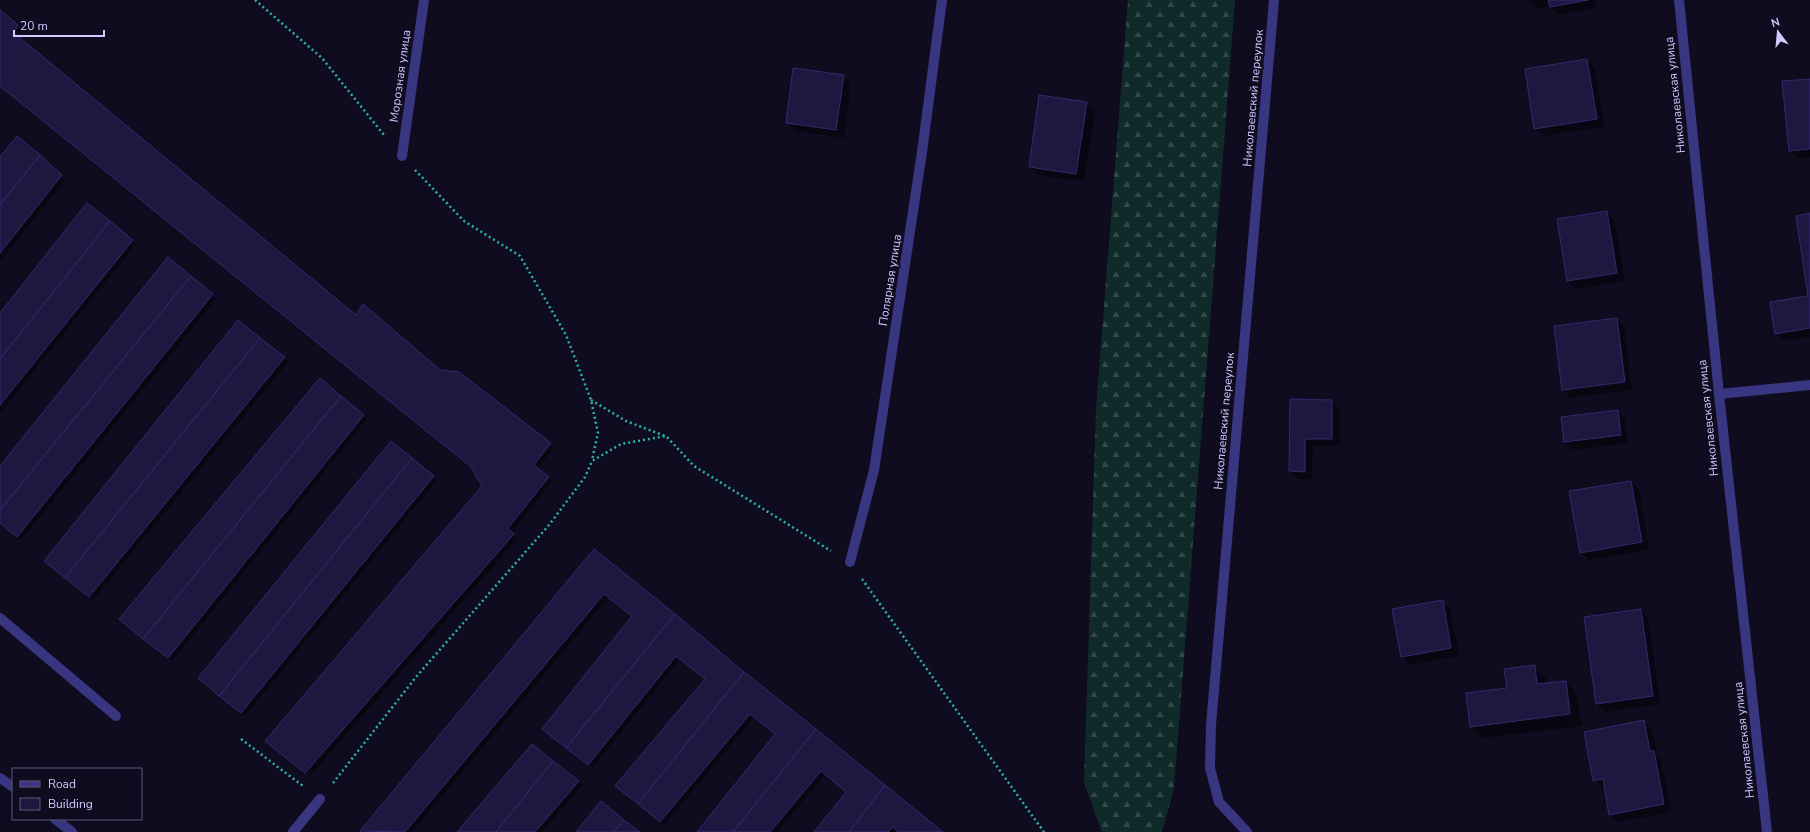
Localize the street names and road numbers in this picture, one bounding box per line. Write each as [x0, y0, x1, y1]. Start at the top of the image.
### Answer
street label: Николаевский переулок [1239, 28, 1267, 167]
street label: Морозная улица [386, 29, 414, 123]
street label: Николаевская улица [1661, 36, 1689, 154]
street label: Полярная улица [875, 233, 905, 327]
street label: Николаевский переулок [1210, 351, 1238, 490]
street label: Николаевская улица [1694, 359, 1722, 477]
street label: Николаевская улица [1730, 681, 1758, 799]

